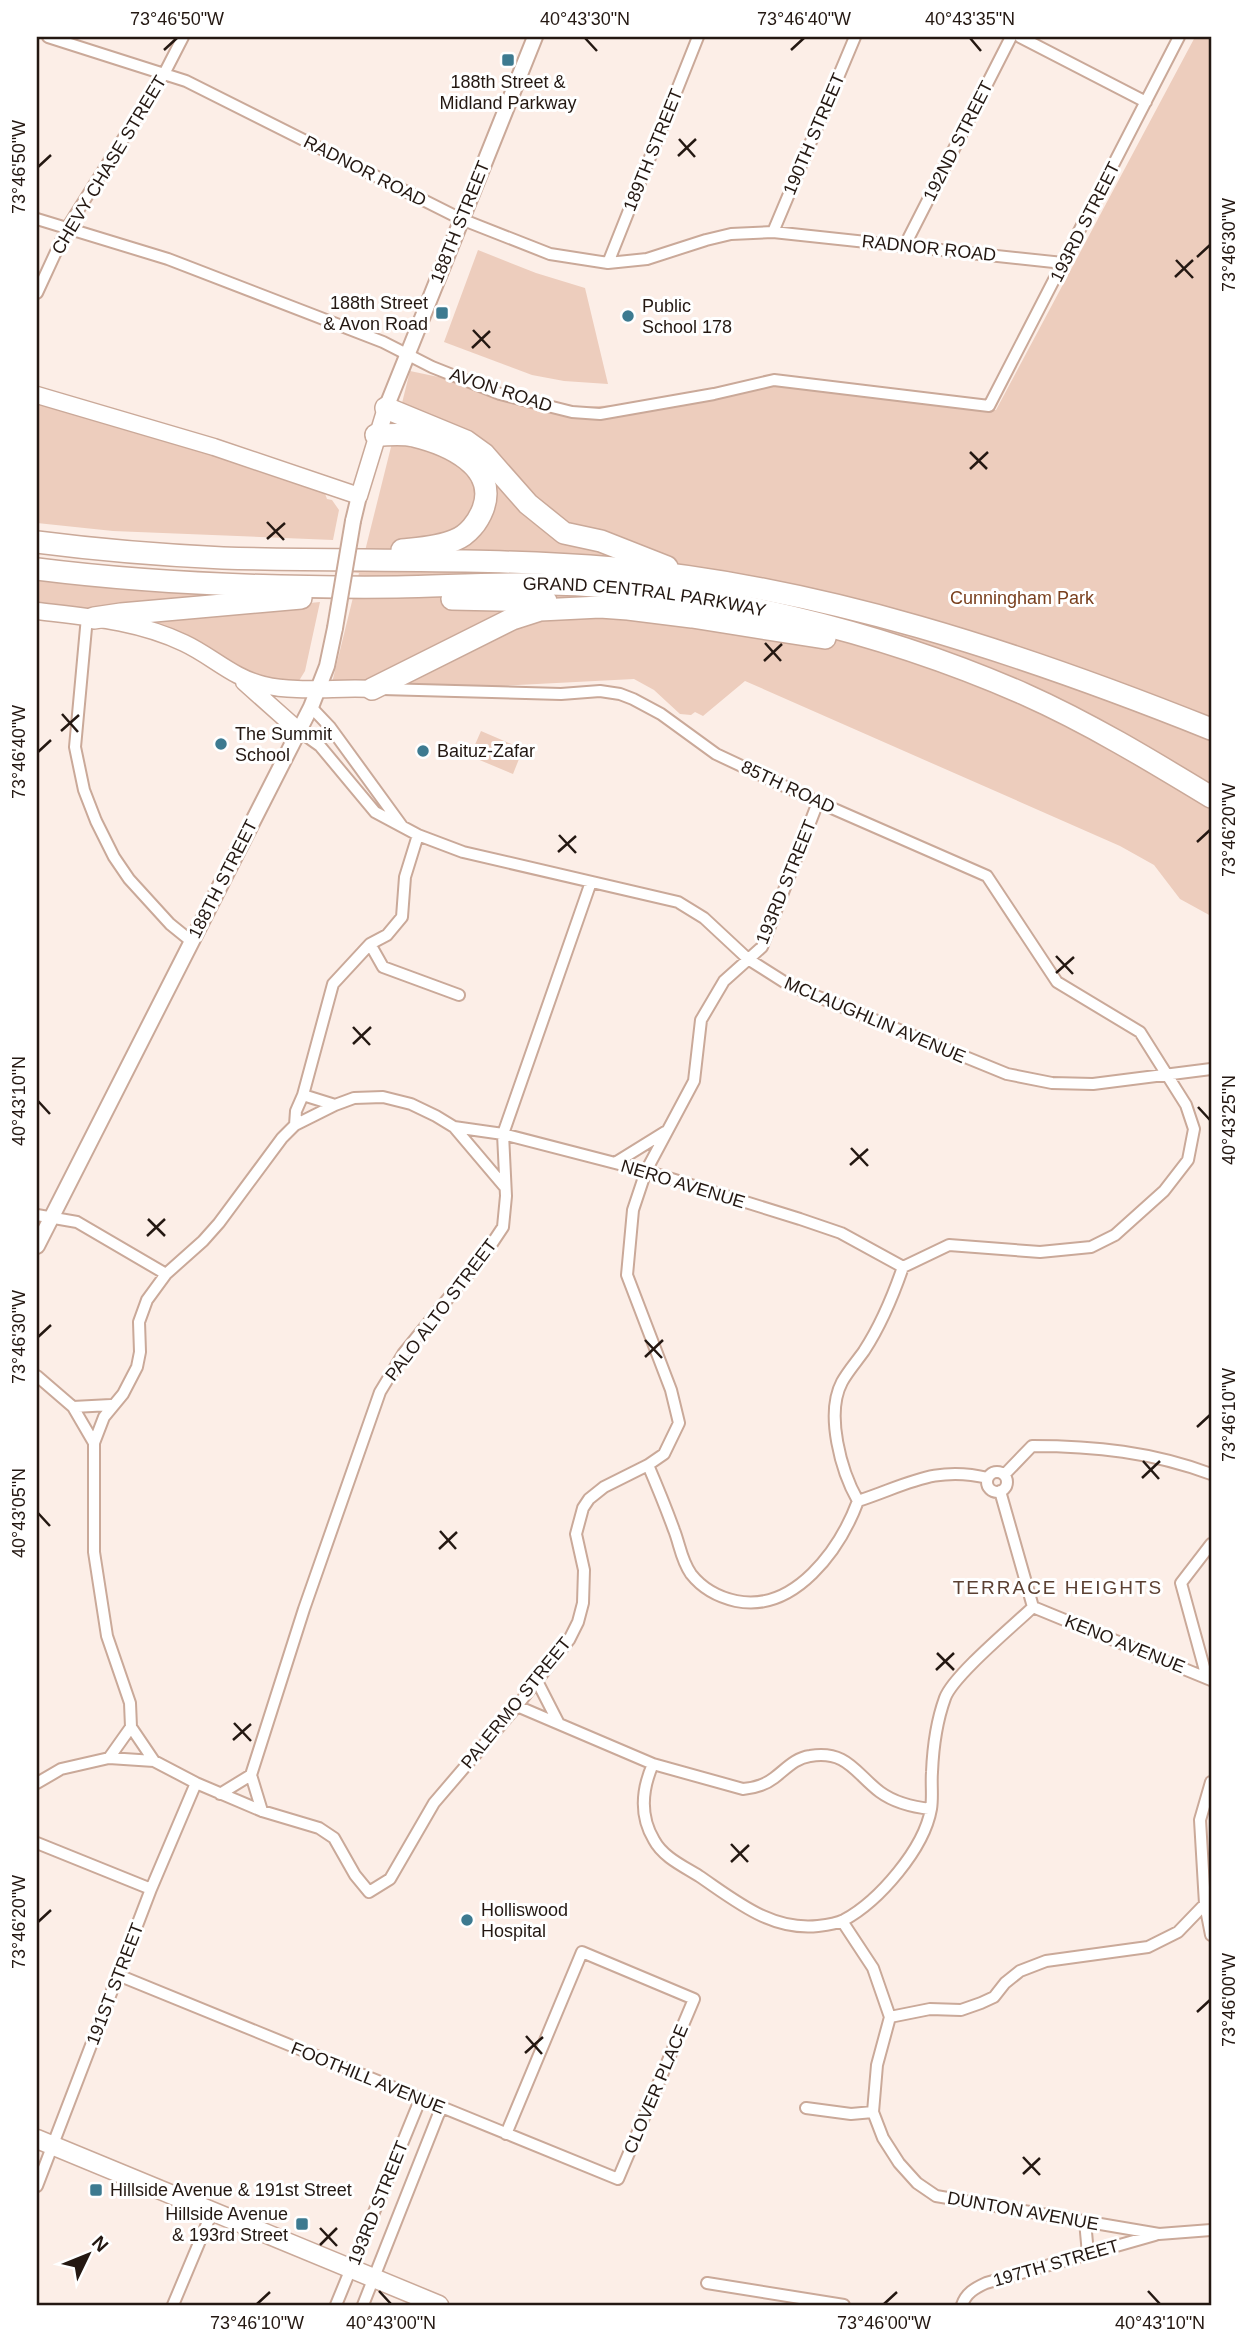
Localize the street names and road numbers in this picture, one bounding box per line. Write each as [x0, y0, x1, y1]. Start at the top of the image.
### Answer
street label: 190TH STREET [779, 70, 849, 198]
street label: CHEVY CHASE STREET [48, 72, 170, 258]
street label: 192ND STREET [919, 78, 997, 204]
street label: 189TH STREET [619, 86, 687, 214]
street label: RADNOR ROAD [300, 131, 430, 211]
street label: 188TH STREET [426, 158, 494, 286]
street label: 193RD STREET [1046, 159, 1124, 285]
street label: RADNOR ROAD [861, 231, 997, 265]
street label: AVON ROAD [447, 364, 555, 416]
street label: GRAND CENTRAL PARKWAY [523, 574, 768, 621]
street label: 85TH ROAD [738, 757, 838, 817]
street label: 188TH STREET [185, 817, 261, 941]
street label: 193RD STREET [752, 817, 820, 947]
street label: MCLAUGHLIN AVENUE [781, 973, 969, 1067]
street label: NERO AVENUE [619, 1156, 747, 1212]
street label: PALO ALTO STREET [381, 1235, 501, 1385]
street label: KENO AVENUE [1062, 1611, 1188, 1677]
street label: PALERMO STREET [457, 1633, 575, 1773]
street label: 191ST STREET [83, 1920, 147, 2048]
street label: CLOVER PLACE [620, 2022, 692, 2156]
street label: FOOTHILL AVENUE [288, 2038, 448, 2118]
street label: 193RD STREET [344, 2138, 412, 2268]
street label: DUNTON AVENUE [946, 2188, 1100, 2234]
street label: 197TH STREET [991, 2235, 1121, 2291]

